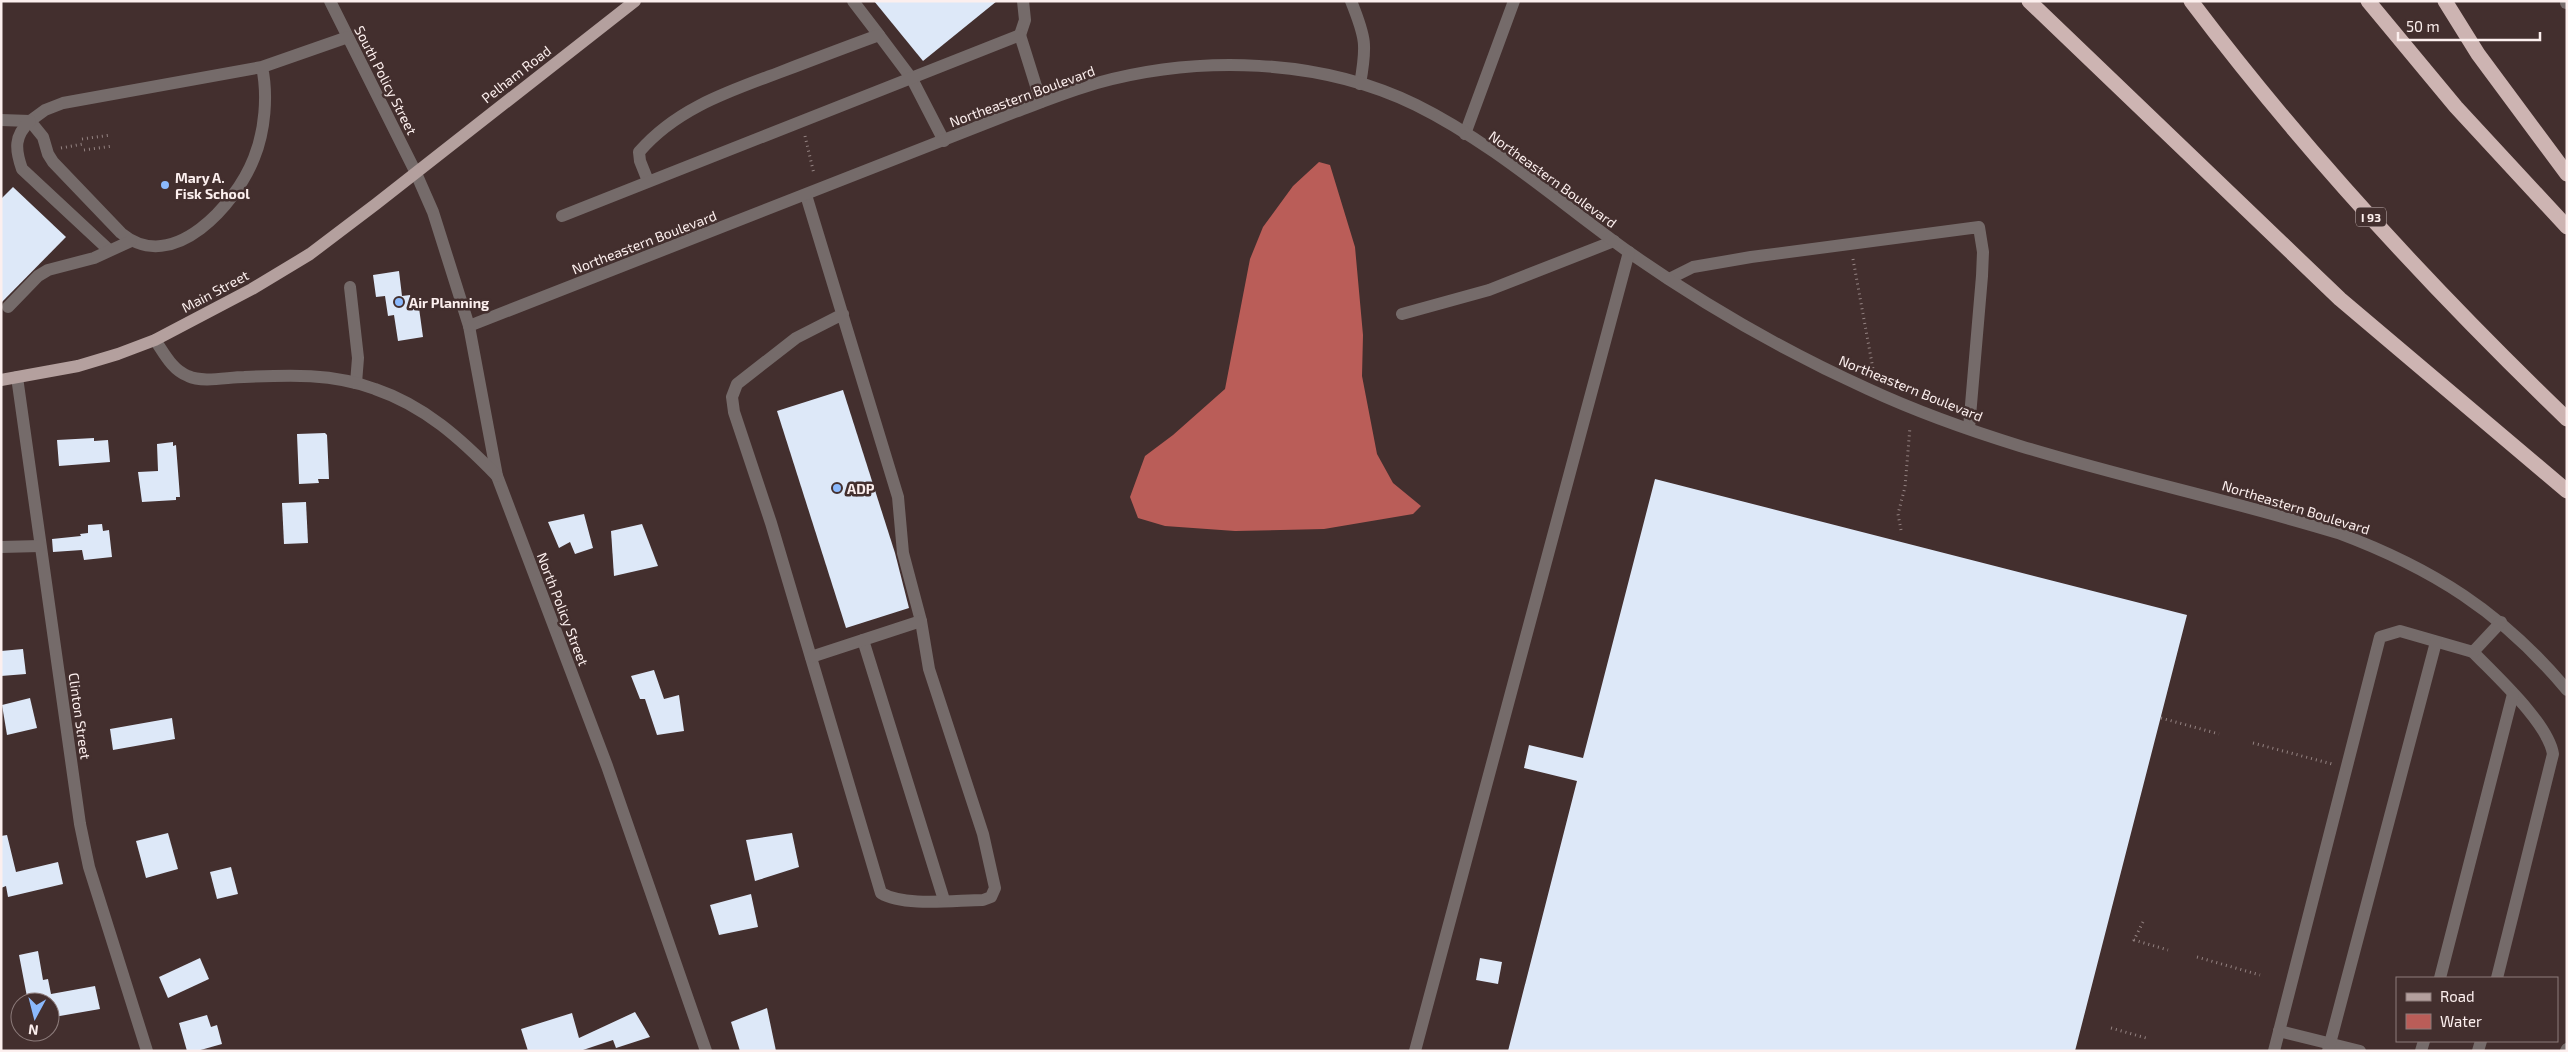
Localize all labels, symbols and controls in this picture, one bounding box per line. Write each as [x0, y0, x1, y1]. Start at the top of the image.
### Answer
scale bar [2398, 10, 2540, 42]
text: 50 m [2406, 17, 2440, 35]
street label: South Policy Street [351, 23, 421, 137]
street label: Pelham Road [478, 42, 554, 106]
street label: Northeastern Boulevard [947, 62, 1097, 130]
street label: Northeastern Boulevard [1486, 127, 1620, 231]
place label: Mary A. Fisk School [175, 169, 250, 202]
marker: Mary A. Fisk School [159, 179, 171, 191]
street label: Northeastern Boulevard [569, 207, 719, 277]
road number: I 93 [2356, 208, 2386, 226]
street label: Main Street [179, 266, 251, 316]
place label: Air Planning [409, 294, 489, 311]
marker: Air Planning [393, 296, 405, 308]
street label: Northeastern Boulevard [1837, 351, 1985, 425]
street label: Northeastern Boulevard [2220, 476, 2372, 538]
place label: ADP [847, 480, 875, 497]
marker: ADP [831, 482, 843, 494]
street label: North Policy Street [534, 550, 592, 668]
street label: Clinton Street [66, 672, 94, 760]
legend [2396, 977, 2558, 1042]
text: Road [2440, 987, 2475, 1005]
north arrow [10, 992, 60, 1042]
text: Water [2440, 1012, 2482, 1030]
text: N [27, 1021, 39, 1039]

